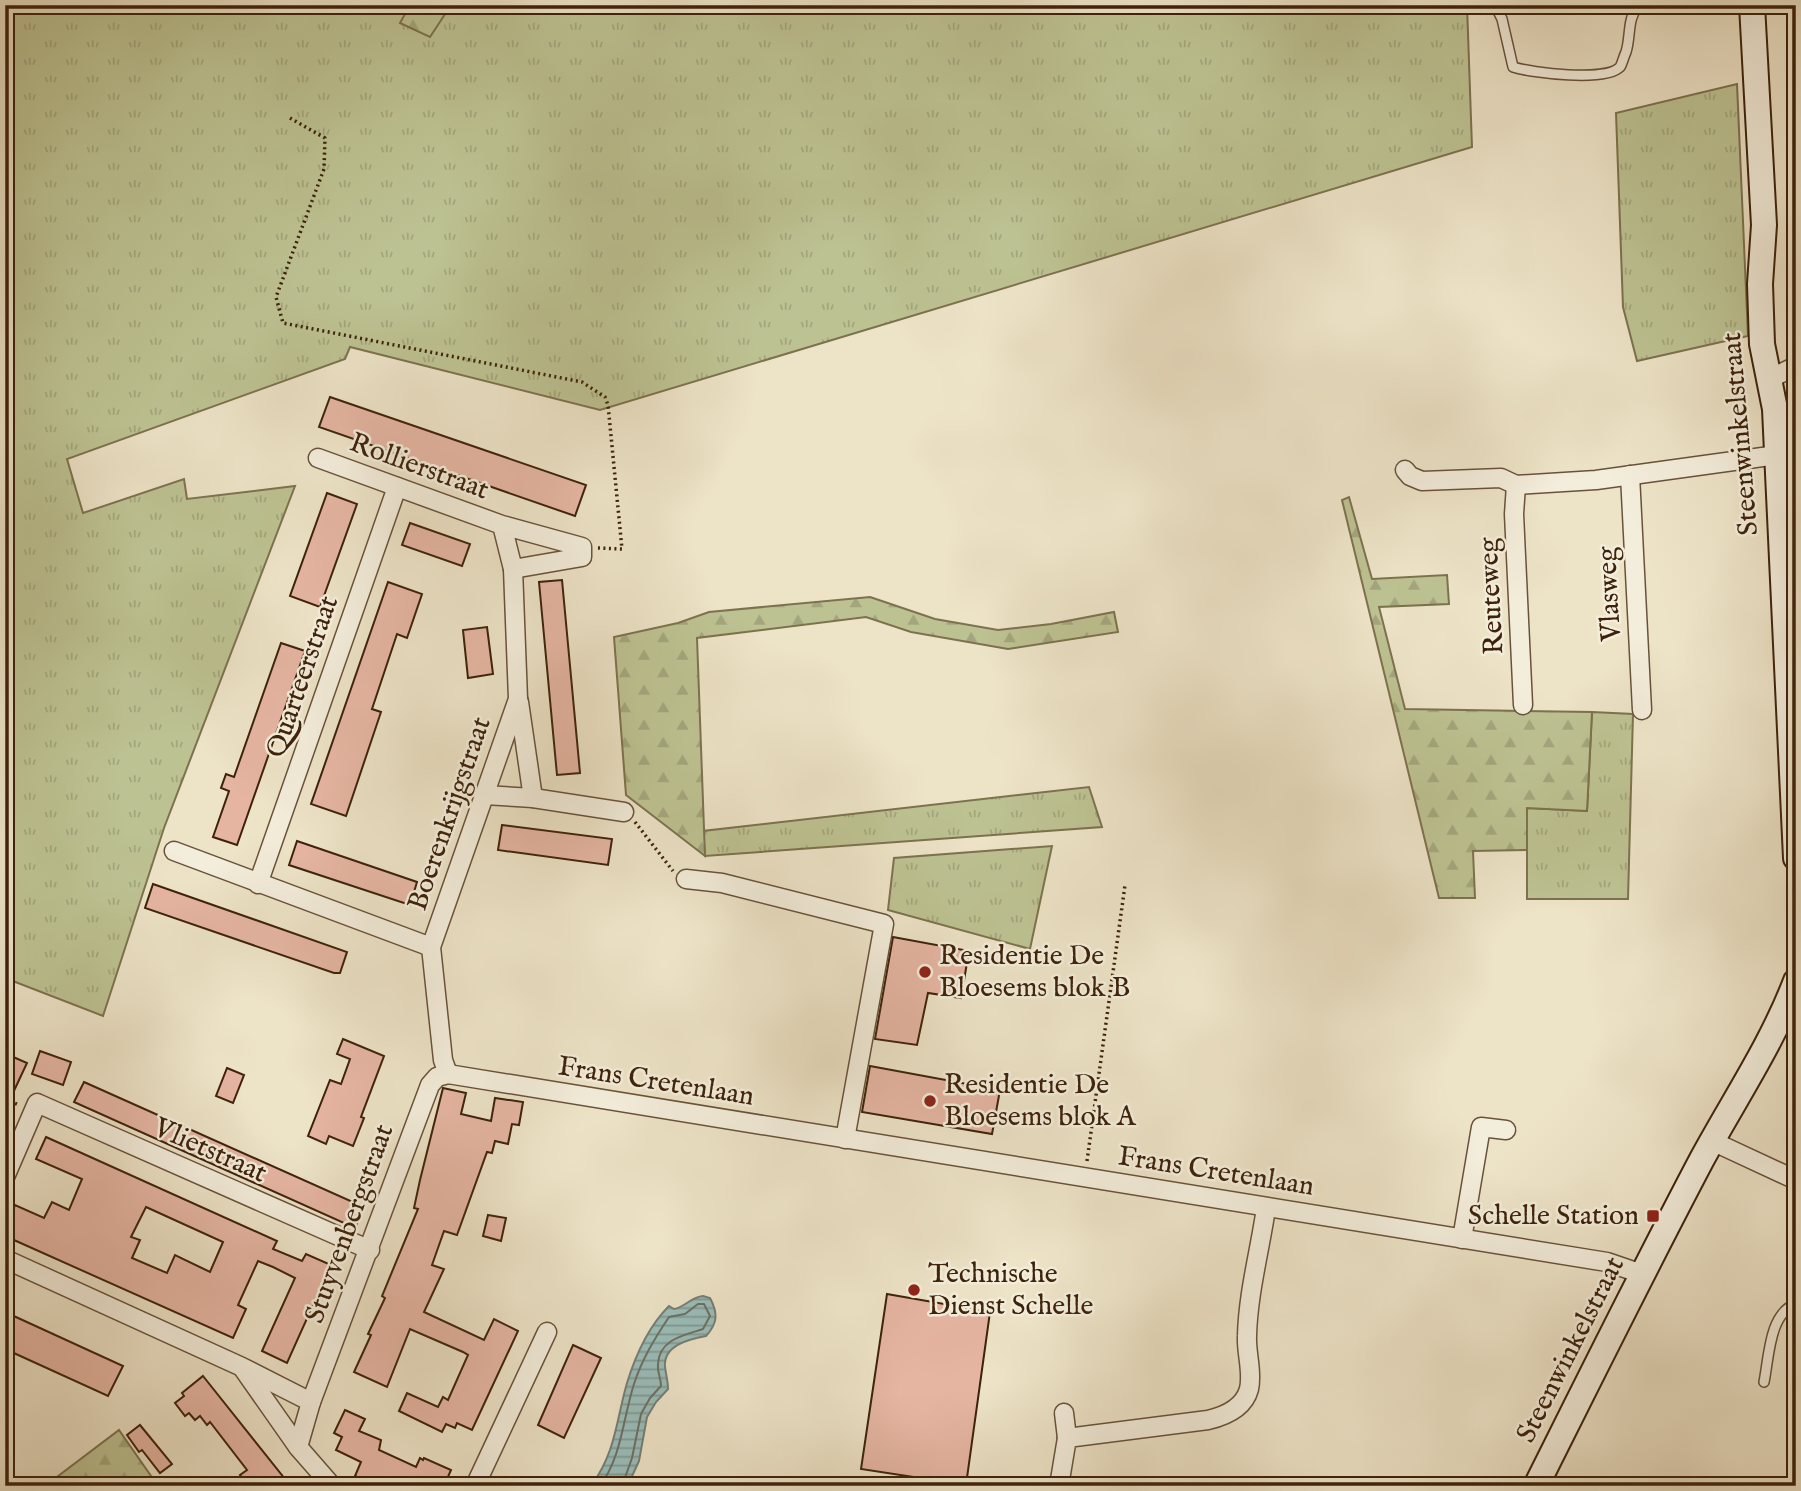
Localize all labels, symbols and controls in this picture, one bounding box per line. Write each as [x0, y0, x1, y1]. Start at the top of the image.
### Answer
street label: Steenwinkelstraat [1715, 331, 1767, 537]
street label: Rollierstraat [345, 426, 494, 508]
street label: Reuteweg [1471, 536, 1513, 656]
street label: Vlasweg [1590, 545, 1630, 643]
street label: Quarteerstraat [259, 591, 347, 763]
street label: Boerenkrijgstraat [400, 712, 500, 915]
place label: Residentie De Bloesems blok B [939, 939, 1130, 1006]
marker: Residentie De Bloesems blok B [917, 964, 933, 980]
street label: Frans Cretenlaan [556, 1049, 757, 1115]
place label: Residentie De Bloesems blok A [944, 1068, 1137, 1135]
marker: Residentie De Bloesems blok A [922, 1093, 938, 1109]
street label: Vlietstraat [147, 1110, 272, 1192]
street label: Stuyvenbergstraat [298, 1119, 402, 1328]
street label: Frans Cretenlaan [1116, 1139, 1317, 1205]
place label: Schelle Station [1468, 1199, 1639, 1234]
marker: Schelle Station [1645, 1208, 1661, 1224]
street label: Steenwinkelstraat [1509, 1251, 1633, 1449]
place label: Technische Dienst Schelle [928, 1257, 1093, 1324]
marker: Technische Dienst Schelle [906, 1282, 922, 1298]

